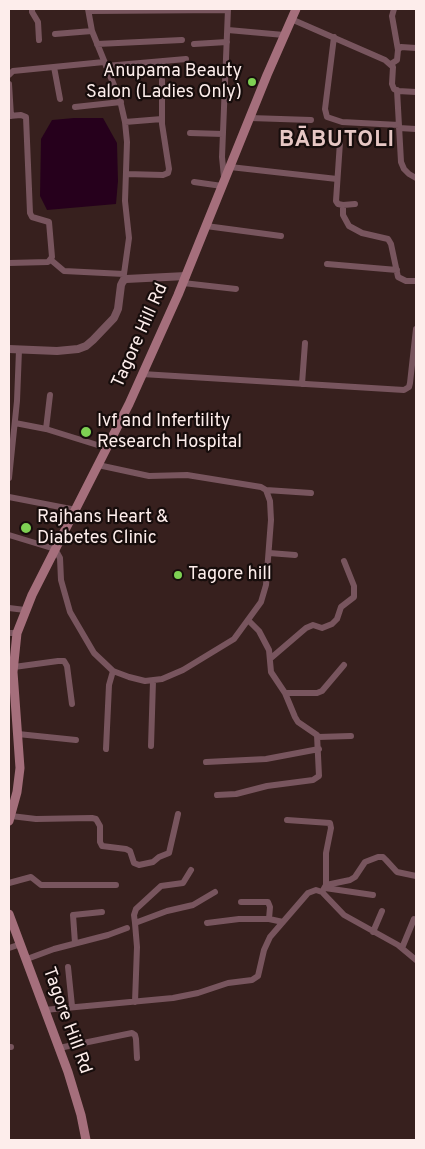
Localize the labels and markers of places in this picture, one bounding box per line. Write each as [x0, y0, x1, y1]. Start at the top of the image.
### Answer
place label: Anupama Beauty Salon (Ladies Only) [86, 61, 242, 104]
marker: Anupama Beauty Salon (Ladies Only) [246, 76, 258, 88]
place label: Ivf and Infertility Research Hospital [97, 411, 242, 454]
marker: Ivf and Infertility Research Hospital [79, 425, 93, 439]
place label: Rajhans Heart & Diabetes Clinic [37, 507, 169, 550]
marker: Rajhans Heart & Diabetes Clinic [19, 521, 33, 535]
place label: Tagore hill [188, 564, 272, 586]
marker: Tagore hill [172, 569, 184, 581]

